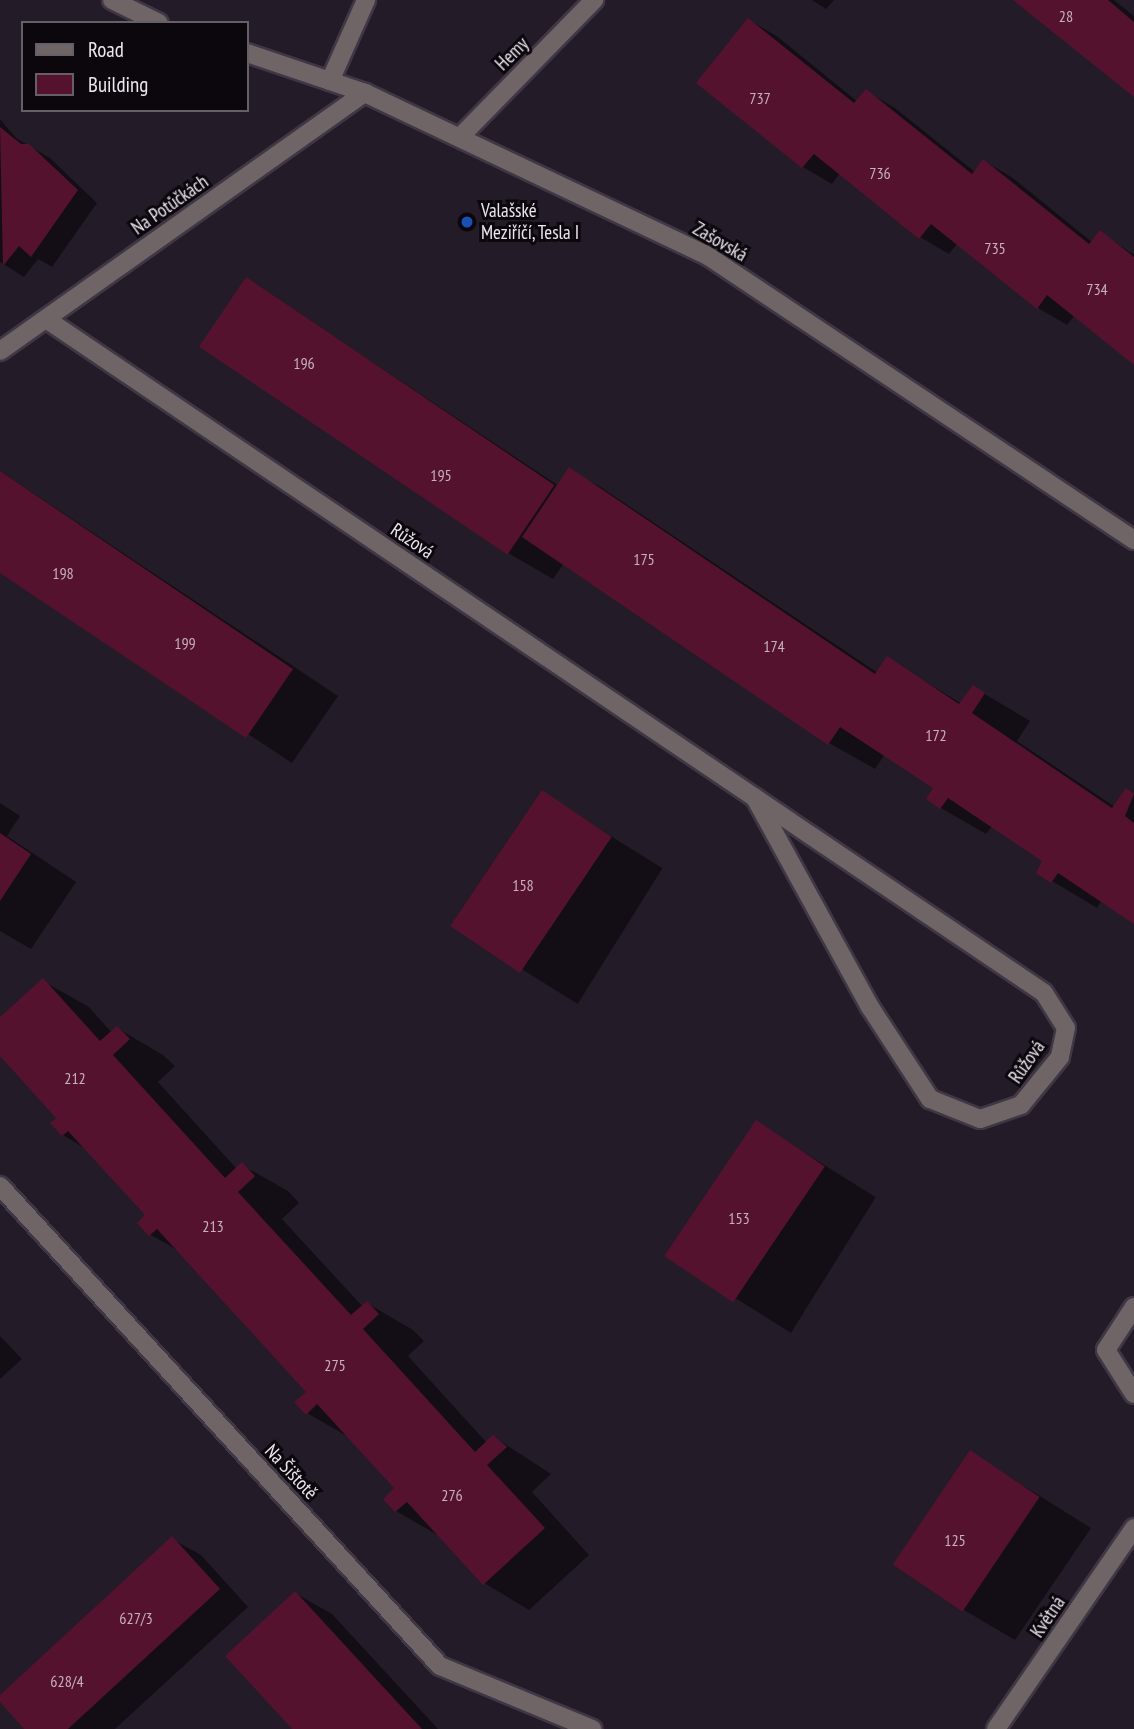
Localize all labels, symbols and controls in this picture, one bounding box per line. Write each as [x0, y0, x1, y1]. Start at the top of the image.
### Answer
house number: 28 [1059, 6, 1073, 26]
legend [21, 21, 248, 112]
street label: Hemy [491, 33, 533, 75]
text: Road [88, 36, 124, 63]
text: Building [88, 71, 148, 98]
house number: 737 [749, 88, 771, 108]
house number: 736 [869, 163, 891, 183]
street label: Na Potůčkách [127, 170, 213, 240]
place label: Valašské Meziříčí, Tesla I [481, 200, 581, 244]
marker: Valašské Meziříčí, Tesla I [459, 214, 475, 230]
street label: Zašovská [689, 217, 751, 267]
house number: 735 [984, 238, 1006, 258]
house number: 734 [1086, 279, 1108, 299]
house number: 196 [293, 353, 315, 373]
house number: 195 [430, 465, 452, 485]
street label: Růžová [386, 518, 438, 564]
house number: 175 [633, 549, 655, 569]
house number: 198 [52, 563, 74, 583]
house number: 199 [174, 633, 196, 653]
house number: 174 [763, 636, 785, 656]
house number: 172 [925, 725, 947, 745]
house number: 158 [512, 875, 534, 895]
street label: Růžová [1004, 1036, 1050, 1088]
house number: 212 [64, 1068, 86, 1088]
house number: 153 [728, 1208, 750, 1228]
house number: 213 [202, 1216, 224, 1236]
house number: 275 [324, 1355, 346, 1375]
street label: Na Šištotě [260, 1440, 322, 1504]
house number: 276 [441, 1485, 463, 1505]
house number: 125 [944, 1530, 966, 1550]
street label: Květná [1026, 1592, 1070, 1642]
house number: 627/3 [119, 1608, 153, 1628]
house number: 628/4 [50, 1671, 84, 1691]

